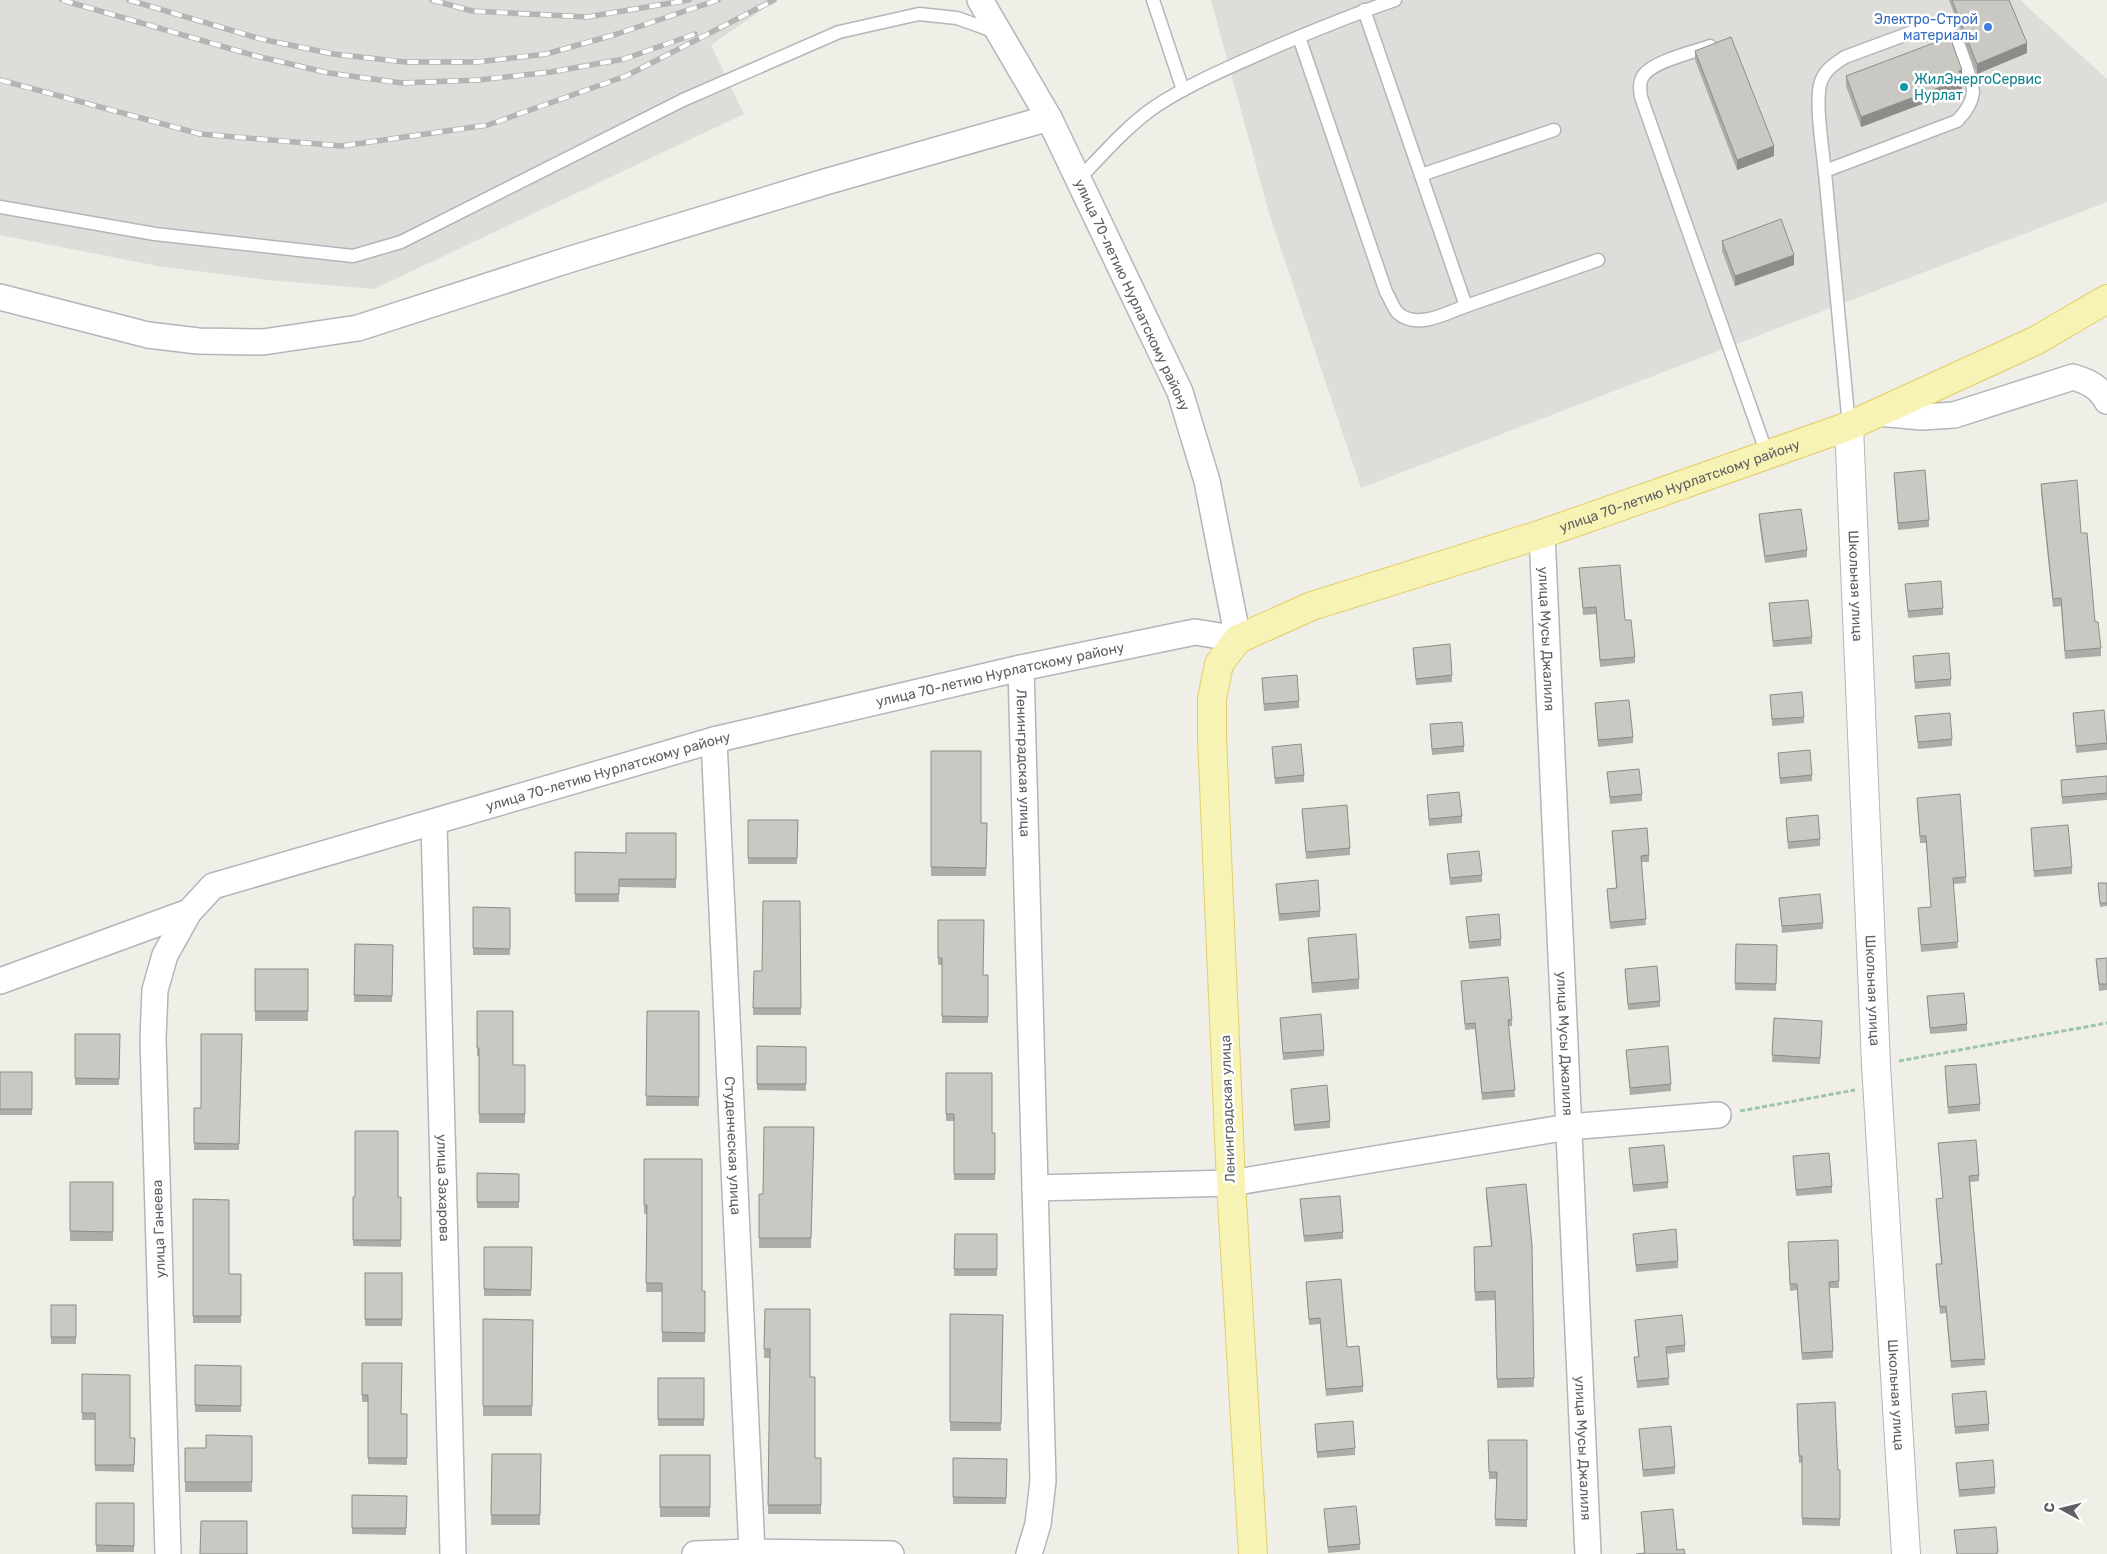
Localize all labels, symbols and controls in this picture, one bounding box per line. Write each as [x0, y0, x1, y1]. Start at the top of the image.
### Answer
place label: Электро-Строй материалы [1874, 11, 1978, 44]
marker: Электро-Строй материалы [1982, 21, 1994, 33]
place label: ЖилЭнергоСервис Нурлат [1914, 71, 2042, 104]
marker: ЖилЭнергоСервис Нурлат [1898, 81, 1910, 93]
street label: улица 70-летию Нурлатскому району [1071, 176, 1193, 414]
street label: улица 70-летию Нурлатскому району [1557, 435, 1802, 536]
street label: Школьная улица [1845, 530, 1867, 642]
street label: улица Мусы Джалиля [1535, 566, 1558, 712]
street label: улица 70-летию Нурлатскому району [874, 638, 1126, 710]
street label: Ленинградская улица [1013, 689, 1034, 837]
street label: улица 70-летию Нурлатскому району [484, 728, 732, 815]
street label: Школьная улица [1862, 935, 1884, 1046]
street label: улица Мусы Джалиля [1553, 971, 1577, 1116]
street label: Ленинградская улица [1217, 1035, 1239, 1183]
street label: Студенческая улица [721, 1076, 745, 1215]
street label: улица Захарова [434, 1134, 453, 1242]
street label: улица Ганеева [149, 1179, 169, 1279]
street label: Школьная улица [1884, 1339, 1908, 1451]
street label: улица Мусы Джалиля [1571, 1375, 1595, 1521]
north arrow [2037, 1484, 2087, 1534]
text: С [2041, 1501, 2059, 1513]

